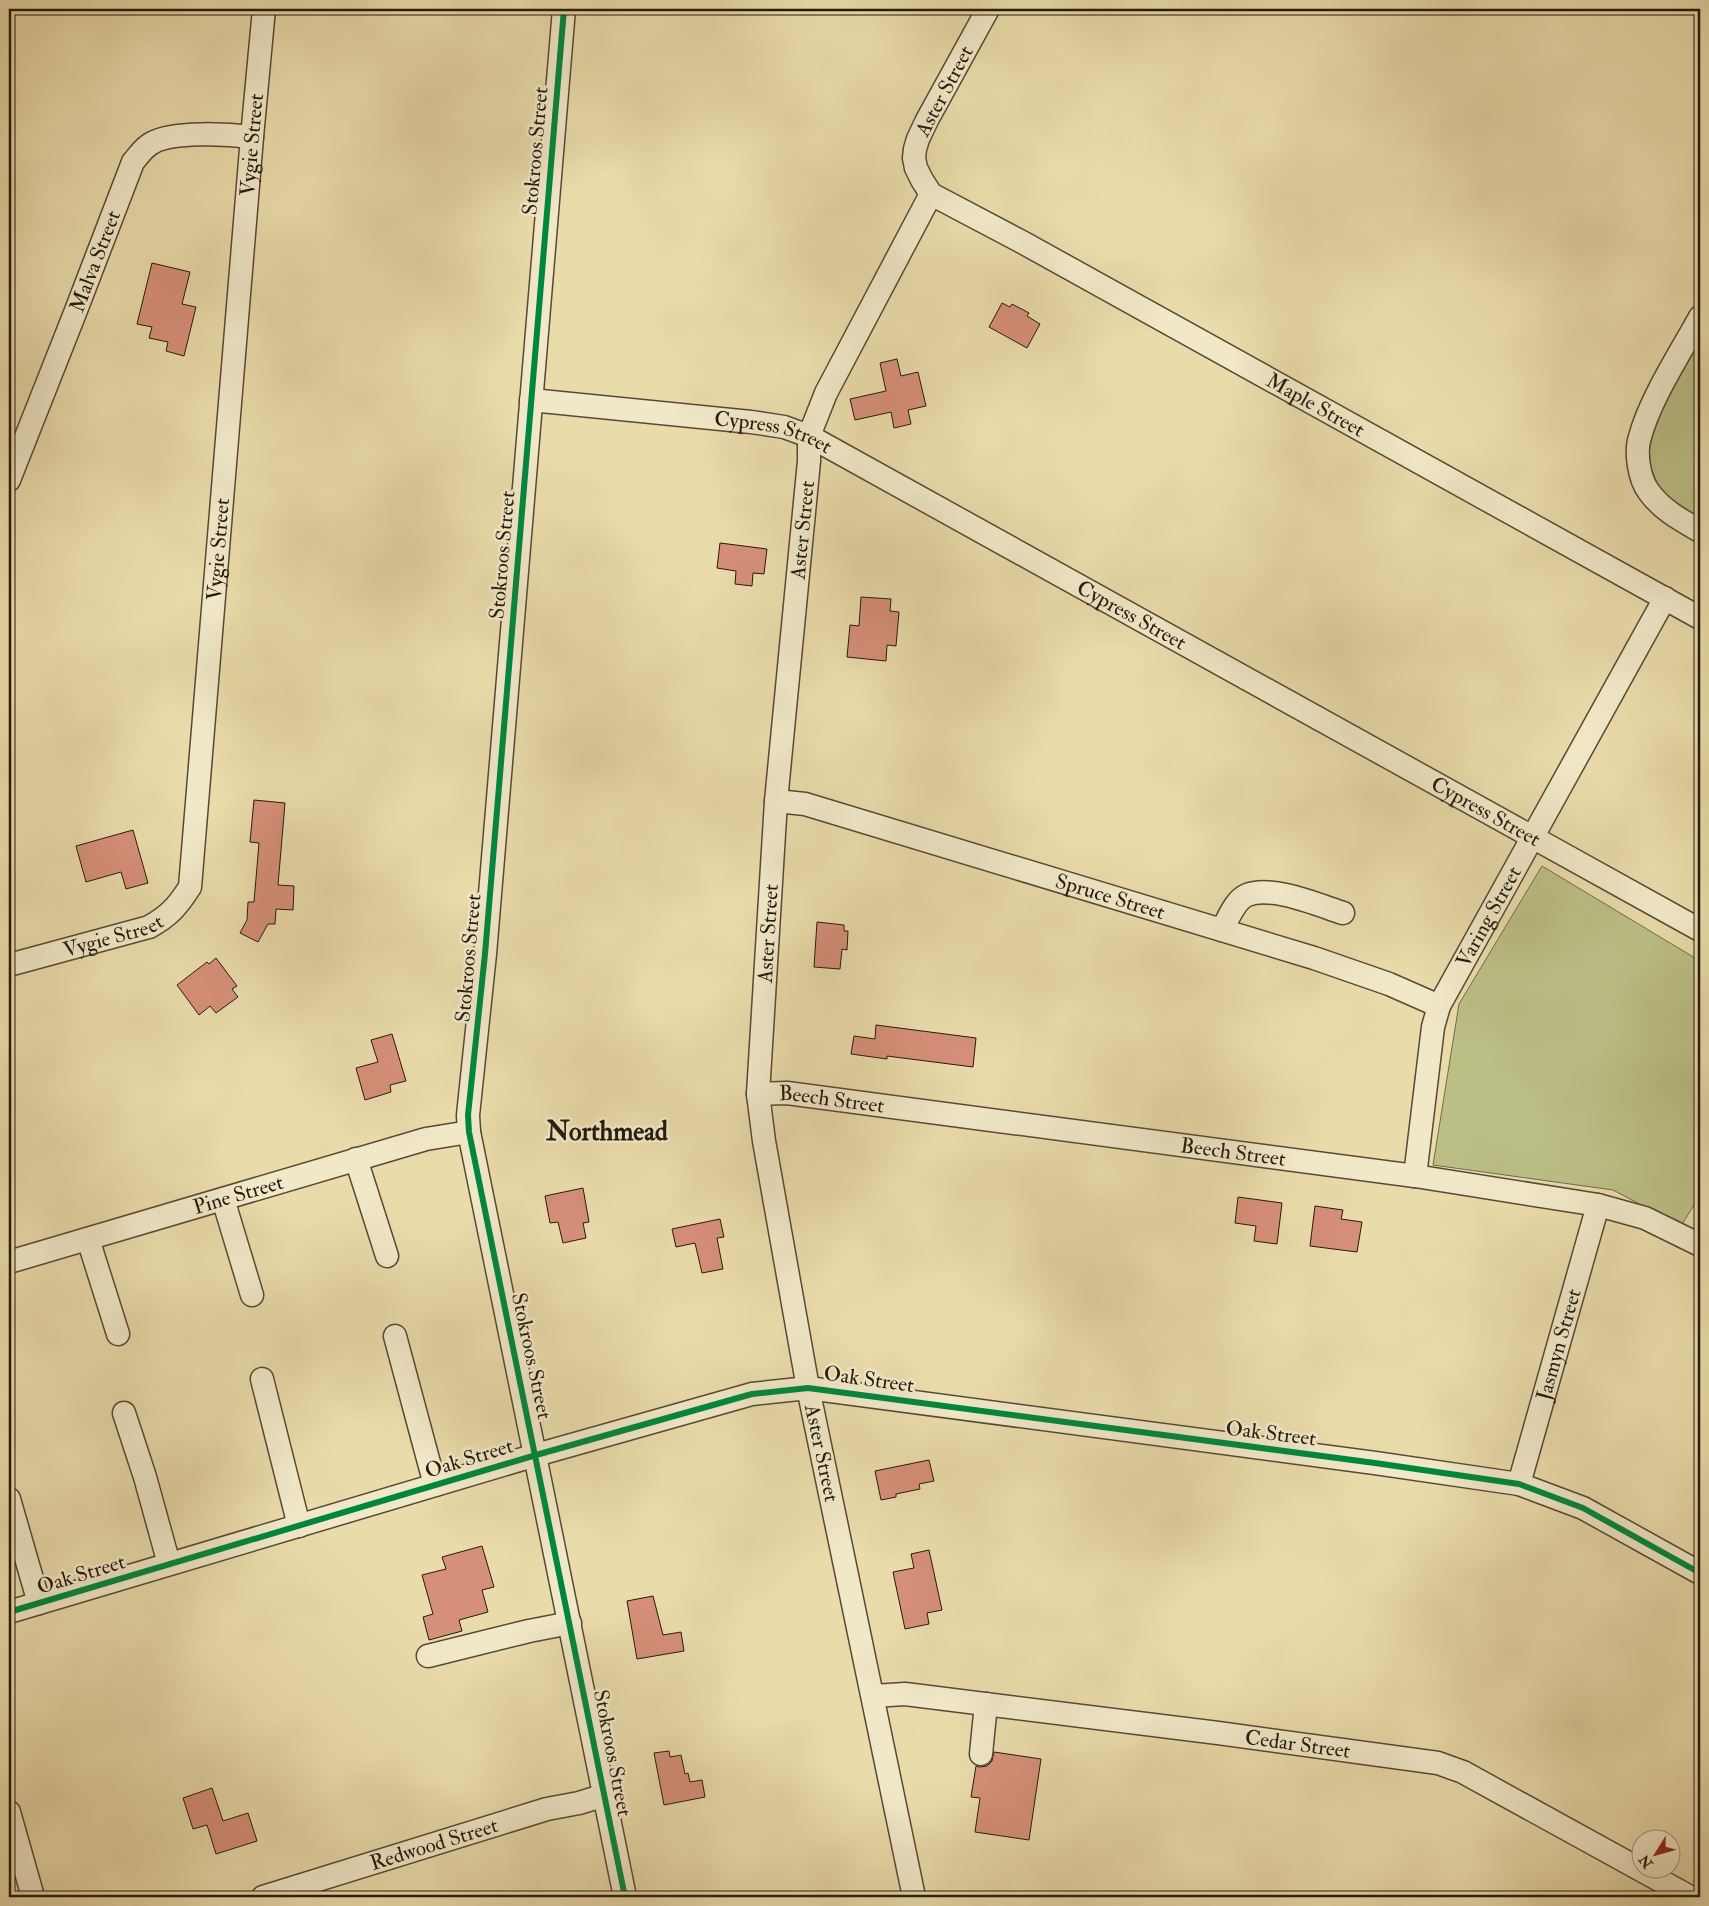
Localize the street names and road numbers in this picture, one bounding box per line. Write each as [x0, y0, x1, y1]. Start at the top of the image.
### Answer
street label: Aster Street [909, 41, 980, 142]
street label: Stokroos Street [516, 86, 555, 216]
street label: Vygie Street [234, 92, 270, 197]
street label: Malva Street [64, 207, 127, 316]
street label: Maple Street [1261, 367, 1369, 443]
street label: Cypress Street [713, 405, 837, 460]
street label: Aster Street [784, 479, 821, 582]
street label: Stokroos Street [483, 490, 522, 620]
street label: Vygie Street [201, 497, 236, 602]
street label: Cypress Street [1072, 574, 1191, 657]
street label: Cypress Street [1426, 771, 1545, 853]
street label: Varing Street [1450, 862, 1528, 972]
street label: Spruce Street [1052, 867, 1168, 926]
street label: Aster Street [752, 883, 785, 985]
street label: Stokroos Street [449, 893, 488, 1023]
street label: Vygie Street [60, 909, 169, 964]
street label: Beech Street [779, 1080, 886, 1120]
street label: Beech Street [1179, 1132, 1287, 1173]
street label: Pine Street [190, 1169, 287, 1221]
street label: Jasmyn Street [1530, 1285, 1588, 1405]
street label: Stokroos Street [505, 1290, 558, 1422]
street label: Oak Street [822, 1360, 916, 1399]
street label: Aster Street [798, 1401, 845, 1505]
street label: Oak Street [1224, 1415, 1318, 1452]
street label: Oak Street [422, 1432, 517, 1485]
street label: Oak Street [34, 1548, 129, 1601]
street label: Stokroos Street [587, 1687, 638, 1819]
street label: Cedar Street [1243, 1724, 1352, 1765]
street label: Redwood Street [367, 1812, 502, 1877]

